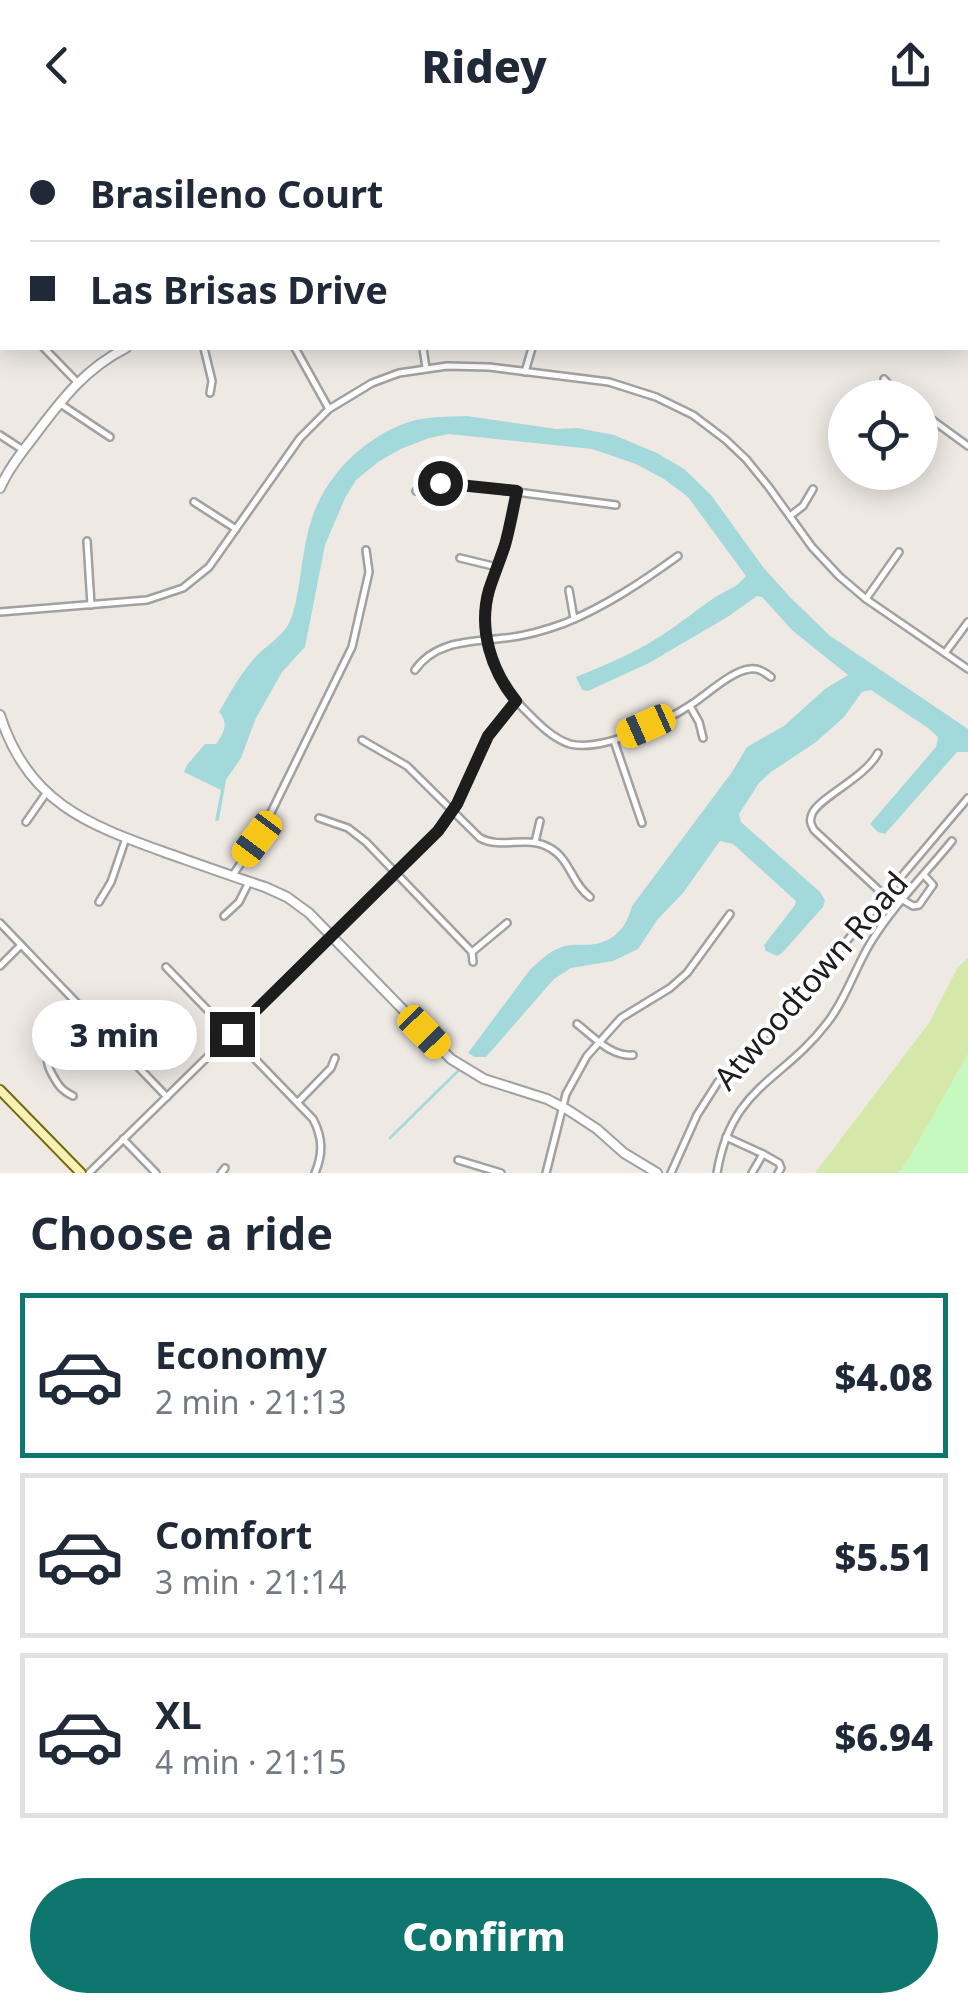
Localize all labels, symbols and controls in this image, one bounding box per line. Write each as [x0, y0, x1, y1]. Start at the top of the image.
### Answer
text: Ridey [421, 35, 547, 96]
icon: back [30, 38, 85, 93]
icon: share [883, 38, 938, 93]
text: Brasileno Court [90, 167, 383, 219]
text: Las Brisas Drive [90, 263, 388, 315]
map controls [828, 380, 938, 490]
button: locate [828, 380, 938, 490]
route start [418, 461, 463, 506]
car [612, 700, 680, 752]
car [227, 806, 287, 872]
street label: Atwoodtown Road [703, 862, 917, 1098]
callout: 3 min [32, 999, 197, 1069]
car [392, 1000, 456, 1064]
route end [210, 1012, 255, 1057]
text: 3 min [70, 1013, 159, 1056]
text: Choose a ride [30, 1202, 333, 1263]
text: Economy [155, 1328, 327, 1380]
icon: car [35, 1331, 125, 1421]
text: $4.08 [834, 1350, 933, 1402]
text: 2 min · 21:13 [155, 1380, 347, 1423]
text: Comfort [155, 1508, 312, 1560]
icon: car [35, 1511, 125, 1601]
text: $5.51 [834, 1530, 933, 1582]
text: 3 min · 21:14 [155, 1560, 347, 1603]
text: XL [155, 1688, 202, 1740]
icon: car [35, 1691, 125, 1781]
text: $6.94 [834, 1710, 933, 1762]
text: 4 min · 21:15 [155, 1740, 347, 1783]
button: Confirm [30, 1878, 938, 1993]

